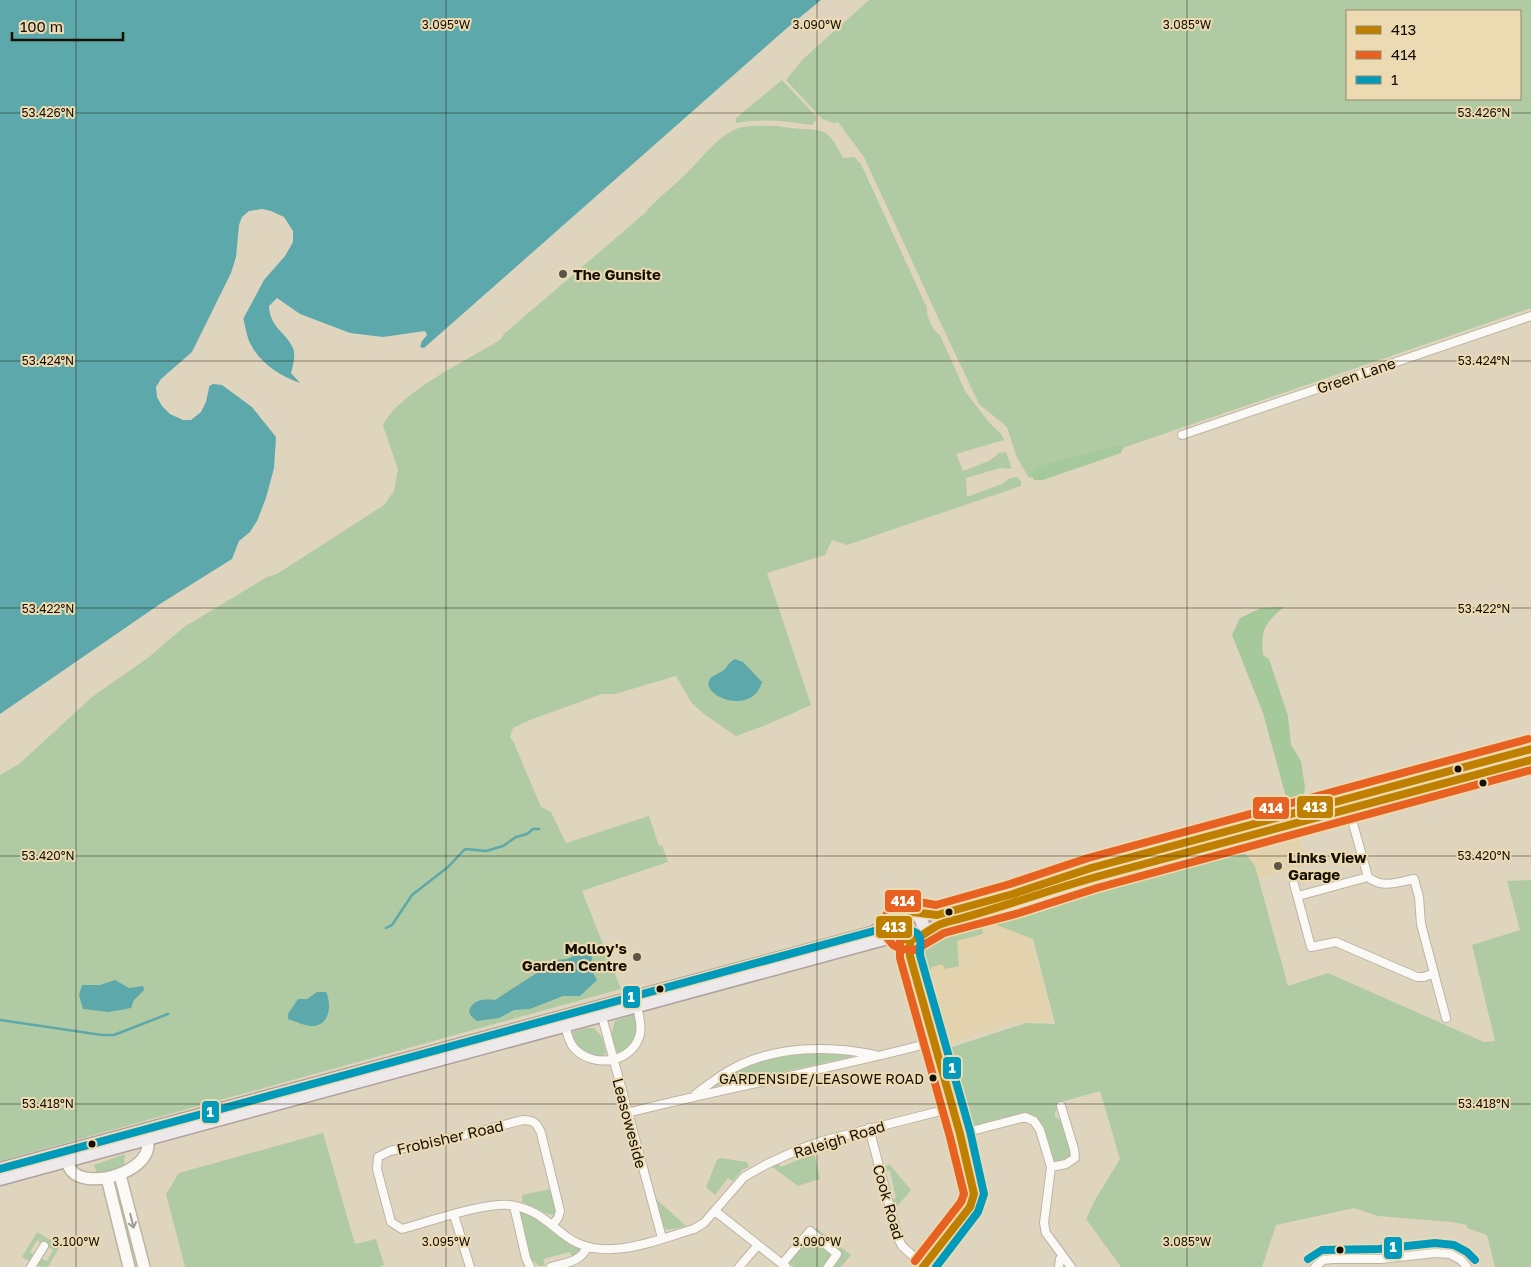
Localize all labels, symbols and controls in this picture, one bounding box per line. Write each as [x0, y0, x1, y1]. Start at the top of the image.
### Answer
scale bar [12, 10, 124, 42]
legend [1346, 10, 1521, 100]
text: 100 m [20, 17, 63, 35]
text: 3.095°W [422, 17, 471, 32]
text: 3.090°W [793, 17, 842, 32]
text: 3.085°W [1163, 17, 1212, 32]
text: 413 [1391, 20, 1416, 38]
text: 414 [1391, 45, 1417, 63]
text: 1 [1391, 70, 1398, 88]
text: 53.426°N [22, 105, 74, 120]
text: 53.426°N [1458, 105, 1510, 120]
place label: The Gunsite [573, 265, 661, 283]
marker: The Gunsite [557, 268, 569, 280]
text: 53.424°N [22, 353, 74, 368]
street label: Green Lane [1314, 353, 1398, 397]
text: 53.424°N [1458, 353, 1510, 368]
text: 53.422°N [22, 601, 74, 616]
text: 53.422°N [1458, 601, 1510, 616]
unlabelled marker [1453, 764, 1463, 774]
unlabelled marker [1478, 778, 1488, 788]
line badge: 413 [1296, 795, 1334, 819]
line badge: 414 [1252, 796, 1290, 820]
text: 413 [1303, 798, 1327, 815]
text: 414 [1259, 799, 1284, 816]
text: 53.420°N [21, 848, 75, 863]
place label: Links View Garage [1288, 848, 1367, 883]
text: 53.420°N [1457, 848, 1511, 863]
marker: Links View Garage [1272, 860, 1284, 872]
line badge: 414 [884, 889, 922, 913]
text: 414 [891, 892, 916, 909]
unlabelled marker [944, 907, 954, 917]
line badge: 413 [875, 915, 913, 939]
text: 413 [882, 918, 906, 935]
place label: Molloy's Garden Centre [522, 939, 627, 974]
marker: Molloy's Garden Centre [631, 951, 643, 963]
unlabelled marker [655, 984, 665, 994]
line badge: 1 [622, 985, 641, 1009]
text: 1 [627, 988, 635, 1005]
line badge: 1 [942, 1056, 962, 1080]
text: 1 [948, 1059, 956, 1076]
place label: GARDENSIDE/LEASOWE ROAD [719, 1070, 924, 1087]
marker: GARDENSIDE/LEASOWE ROAD [928, 1073, 938, 1083]
street label: Leasoweside [609, 1076, 651, 1171]
text: 53.418°N [22, 1096, 74, 1111]
text: 53.418°N [1458, 1096, 1510, 1111]
line badge: 1 [201, 1100, 220, 1124]
text: 1 [206, 1103, 214, 1120]
street label: Frobisher Road [395, 1116, 505, 1158]
street label: Raleigh Road [791, 1117, 887, 1161]
unlabelled marker [87, 1139, 97, 1149]
street label: Cook Road [870, 1162, 908, 1242]
one-way arrow [127, 1212, 137, 1228]
text: 3.100°W [52, 1234, 100, 1249]
text: 3.095°W [422, 1234, 471, 1249]
text: 3.090°W [793, 1234, 842, 1249]
text: 3.085°W [1163, 1234, 1212, 1249]
line badge: 1 [1383, 1236, 1403, 1260]
text: 1 [1389, 1238, 1397, 1255]
unlabelled marker [1335, 1245, 1345, 1255]

